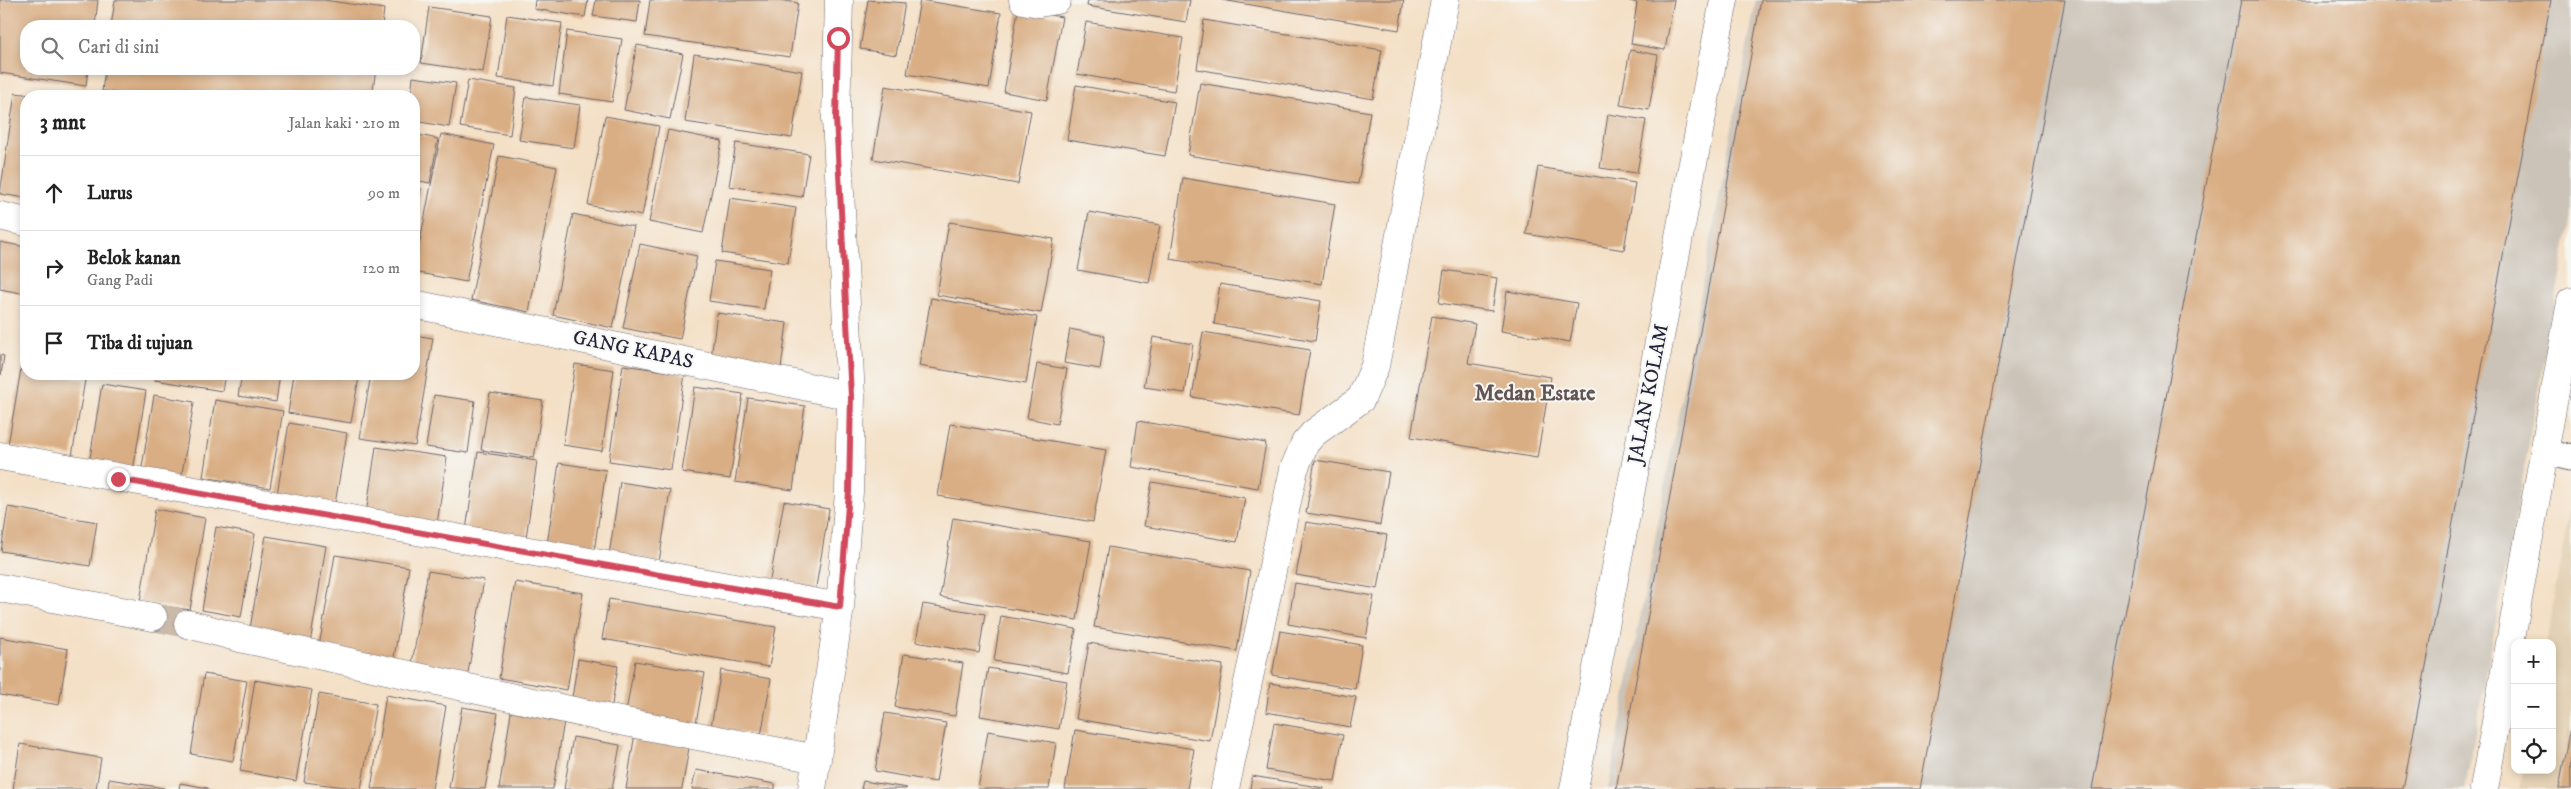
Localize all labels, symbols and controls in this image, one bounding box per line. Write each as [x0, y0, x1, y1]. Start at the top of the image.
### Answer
search box [20, 20, 420, 75]
route start [827, 27, 850, 50]
icon: search [38, 34, 66, 62]
text: Cari di sini [78, 36, 159, 59]
text: 3 mnt [40, 110, 86, 136]
text: Jalan kaki · 210 m [289, 113, 400, 133]
icon: ahead [40, 179, 68, 207]
text: Lurus [87, 182, 132, 205]
text: 90 m [368, 183, 400, 203]
text: Belok kanan [87, 247, 181, 270]
icon: right [40, 254, 68, 282]
text: 120 m [362, 258, 400, 278]
text: Gang Padi [87, 270, 153, 290]
street label: JALAN KOLAM [1623, 322, 1675, 468]
street label: GANG KAPAS [571, 325, 695, 375]
icon: arrive [40, 329, 68, 357]
text: Tiba di tujuan [87, 332, 193, 355]
district label: Medan Estate [1475, 380, 1595, 407]
route end [107, 468, 130, 491]
map controls [2511, 639, 2556, 774]
button: + [2511, 639, 2556, 684]
button: − [2511, 684, 2556, 729]
button: locate [2511, 729, 2556, 774]

